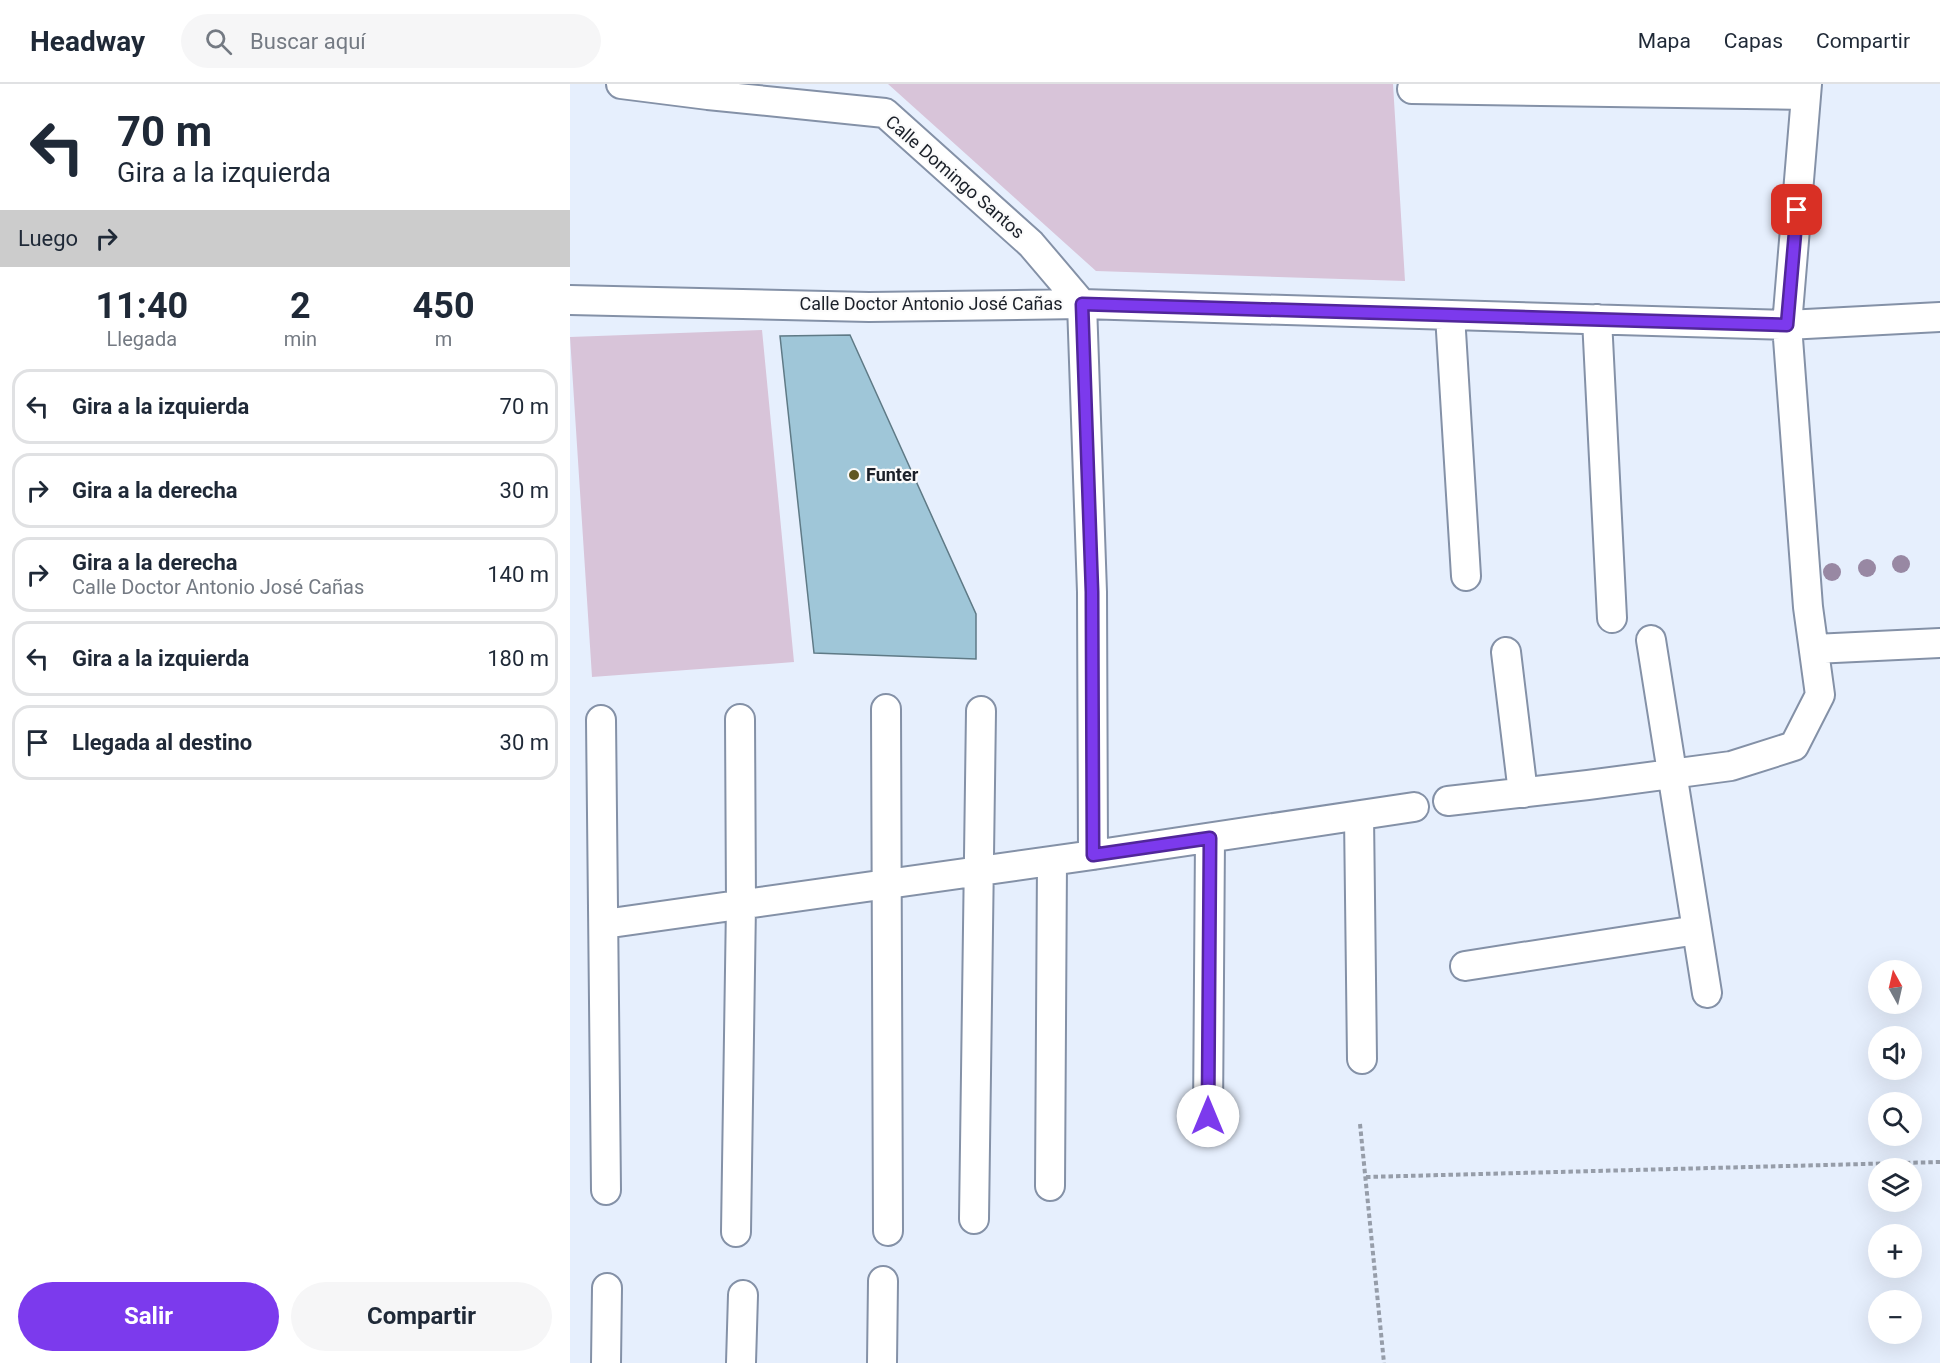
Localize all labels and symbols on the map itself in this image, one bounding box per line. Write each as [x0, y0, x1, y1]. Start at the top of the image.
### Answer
street label: Calle Domingo Santos [882, 111, 1029, 243]
pin [1771, 184, 1822, 235]
street label: Calle Doctor Antonio José Cañas [799, 293, 1063, 314]
place label: Funter [866, 464, 919, 485]
marker: Funter [847, 468, 861, 482]
north arrow [1868, 960, 1922, 1014]
position arrow [1176, 1084, 1240, 1148]

